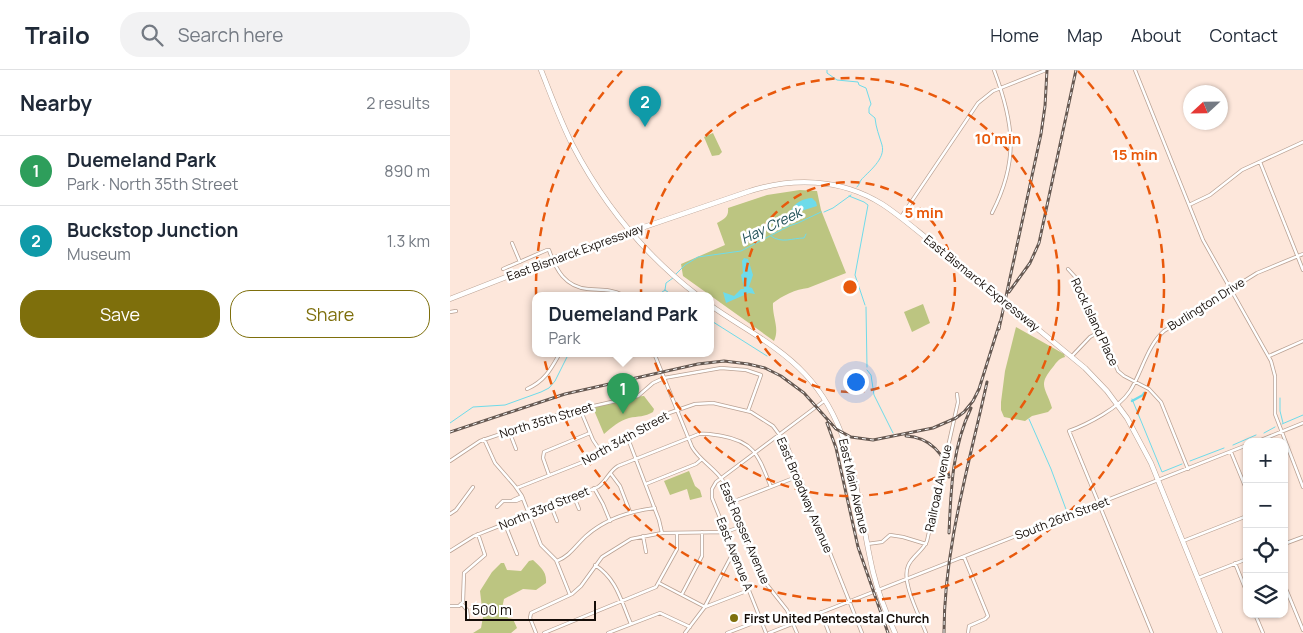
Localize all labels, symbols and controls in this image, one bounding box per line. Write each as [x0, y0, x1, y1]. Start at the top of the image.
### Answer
search box [120, 12, 470, 57]
text: Trailo [25, 18, 90, 51]
icon: search [138, 21, 166, 49]
text: Search here [178, 22, 283, 48]
text: Home [990, 23, 1039, 47]
text: Map [1067, 23, 1103, 47]
text: About [1131, 23, 1181, 47]
text: Contact [1209, 23, 1278, 47]
north arrow [1183, 85, 1228, 130]
pin: 2 [629, 86, 661, 127]
text: Nearby [20, 89, 92, 117]
text: 2 results [366, 92, 430, 114]
text: 10 min [975, 128, 1021, 149]
text: 15 min [1112, 144, 1158, 165]
text: Duemeland Park [67, 147, 216, 173]
text: 1 [32, 160, 40, 182]
text: 890 m [384, 160, 430, 182]
text: Park · North 35th Street [67, 173, 238, 195]
water label: Hay Creek [737, 201, 806, 248]
text: 5 min [905, 202, 943, 223]
text: Buckstop Junction [67, 217, 238, 243]
street label: East Bismarck Expressway [504, 219, 647, 285]
text: 2 [31, 230, 41, 252]
text: 1.3 km [387, 230, 430, 252]
street label: East Bismarck Expressway [920, 231, 1044, 336]
text: Museum [67, 243, 131, 265]
street label: Burlington Drive [1164, 273, 1248, 335]
street label: Rock Island Place [1067, 275, 1123, 369]
centre of rings [841, 278, 859, 296]
button: Save [20, 290, 220, 338]
button: Share [230, 290, 430, 338]
popup [532, 292, 714, 357]
text: Duemeland Park [549, 301, 697, 327]
text: Park [549, 327, 580, 349]
your location [843, 369, 869, 395]
pin: 1 [607, 373, 639, 414]
street label: North 35th Street [497, 398, 595, 442]
street label: North 34th Street [578, 407, 672, 469]
street label: East Broadway Avenue [773, 434, 837, 556]
street label: East Main Avenue [835, 437, 873, 535]
map controls [1243, 438, 1288, 618]
button: + [1243, 438, 1288, 483]
street label: Railroad Avenue [920, 443, 956, 533]
street label: East Rosser Avenue [716, 479, 774, 587]
street label: North 33rd Street [496, 482, 592, 534]
button: − [1243, 483, 1288, 528]
street label: South 26th Street [1012, 492, 1112, 544]
street label: East Avenue A [712, 515, 758, 594]
button: locate [1243, 528, 1288, 573]
button: layers [1243, 573, 1288, 618]
scale bar [465, 598, 596, 621]
text: 500 m [472, 600, 512, 619]
place label: First United Pentecostal Church [744, 610, 929, 627]
marker: First United Pentecostal Church [728, 612, 740, 624]

